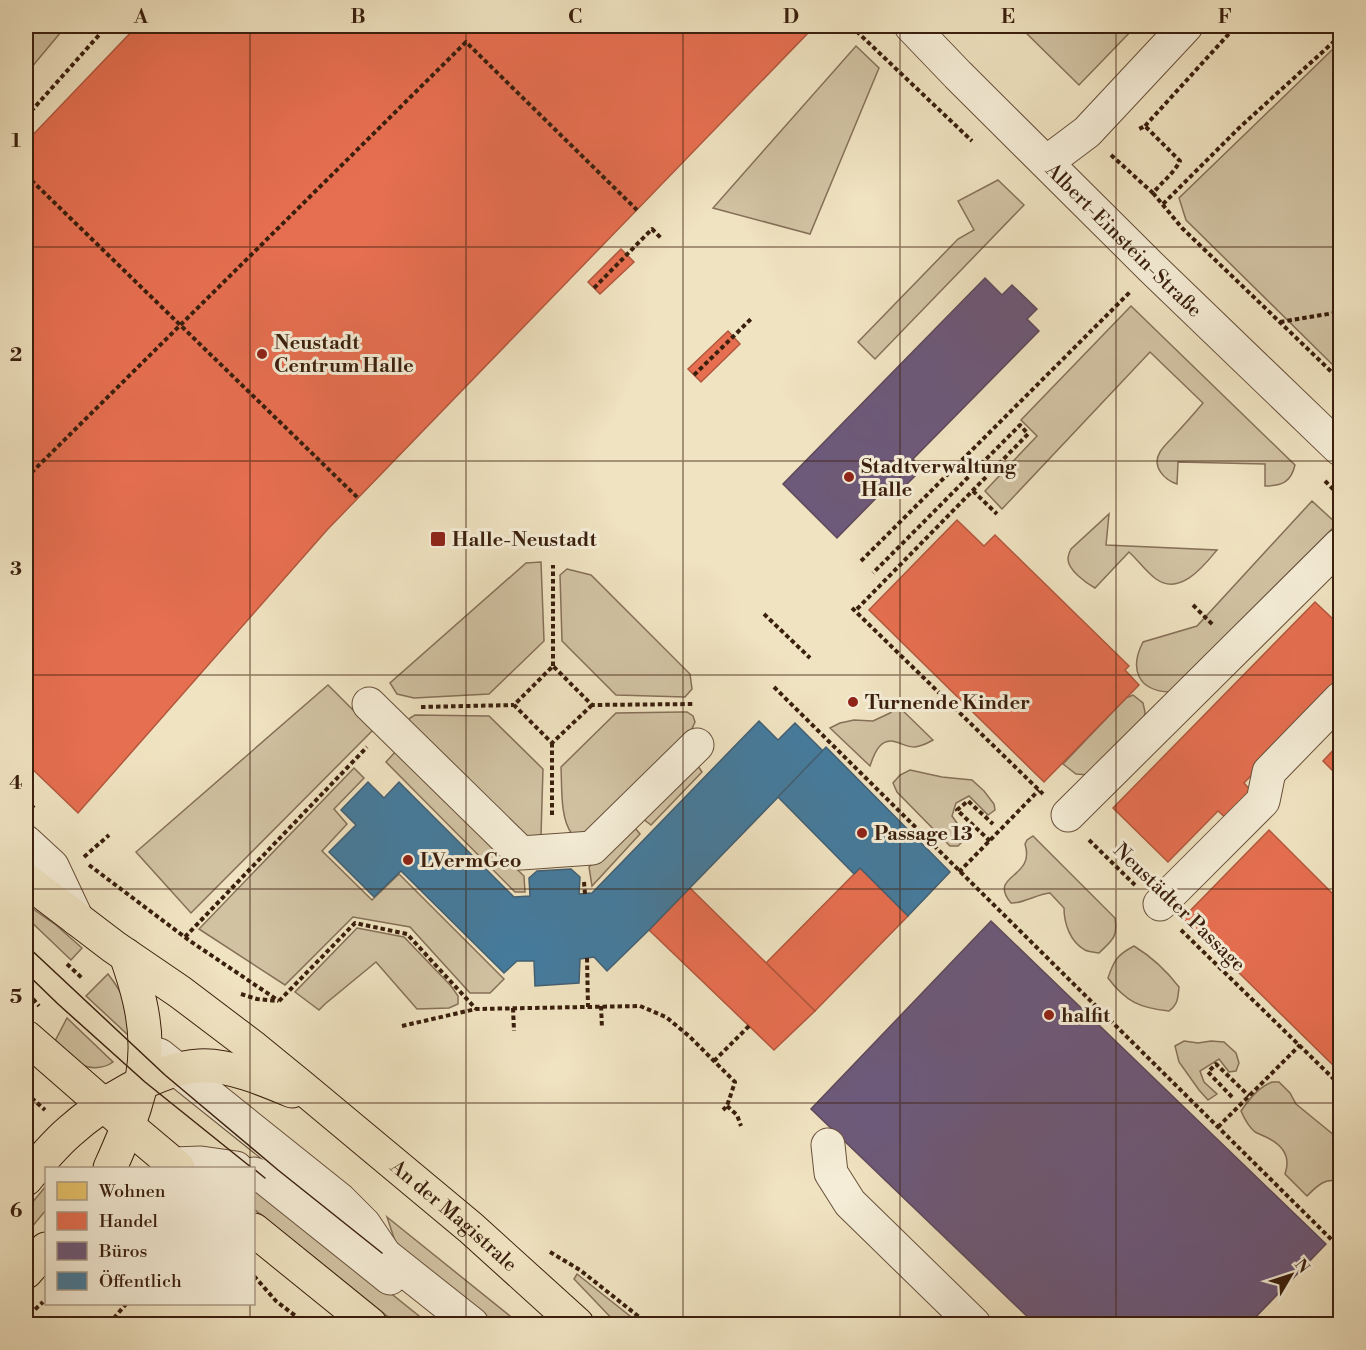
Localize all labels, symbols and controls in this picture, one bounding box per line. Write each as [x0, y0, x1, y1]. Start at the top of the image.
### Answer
text: A [133, 5, 149, 30]
text: B [350, 5, 366, 30]
text: C [568, 5, 582, 30]
text: D [783, 5, 799, 30]
text: E [1001, 5, 1015, 30]
text: F [1218, 5, 1232, 30]
text: 1 [11, 129, 21, 154]
street label: Albert-Einstein-Straße [1039, 158, 1206, 323]
place label: Neustadt Centrum Halle [274, 331, 414, 379]
text: 2 [10, 343, 22, 368]
marker: Neustadt Centrum Halle [255, 347, 269, 361]
place label: Stadtverwaltung Halle [861, 455, 1017, 503]
marker: Stadtverwaltung Halle [842, 470, 856, 484]
place label: Halle-Neustadt [452, 528, 597, 553]
marker: Halle-Neustadt [429, 530, 447, 548]
text: 3 [10, 557, 22, 582]
place label: Turnende Kinder [865, 691, 1030, 716]
marker: Turnende Kinder [846, 695, 860, 709]
text: 4 [9, 771, 23, 796]
place label: Passage 13 [874, 822, 973, 847]
marker: Passage 13 [855, 826, 869, 840]
street label: Neustädter Passage [1108, 839, 1250, 978]
place label: LVermGeo [420, 849, 521, 874]
marker: LVermGeo [401, 853, 415, 867]
text: 5 [10, 985, 22, 1010]
place label: halfit [1061, 1004, 1111, 1029]
marker: halfit [1042, 1008, 1056, 1022]
street label: An der Magistrale [384, 1154, 522, 1278]
legend [45, 1167, 255, 1305]
text: Wohnen [98, 1180, 166, 1203]
text: 6 [10, 1199, 23, 1224]
text: Handel [99, 1210, 159, 1233]
text: Büros [98, 1240, 148, 1263]
north arrow [1261, 1245, 1321, 1305]
text: N [1290, 1255, 1314, 1278]
text: Öffentlich [99, 1270, 182, 1293]

